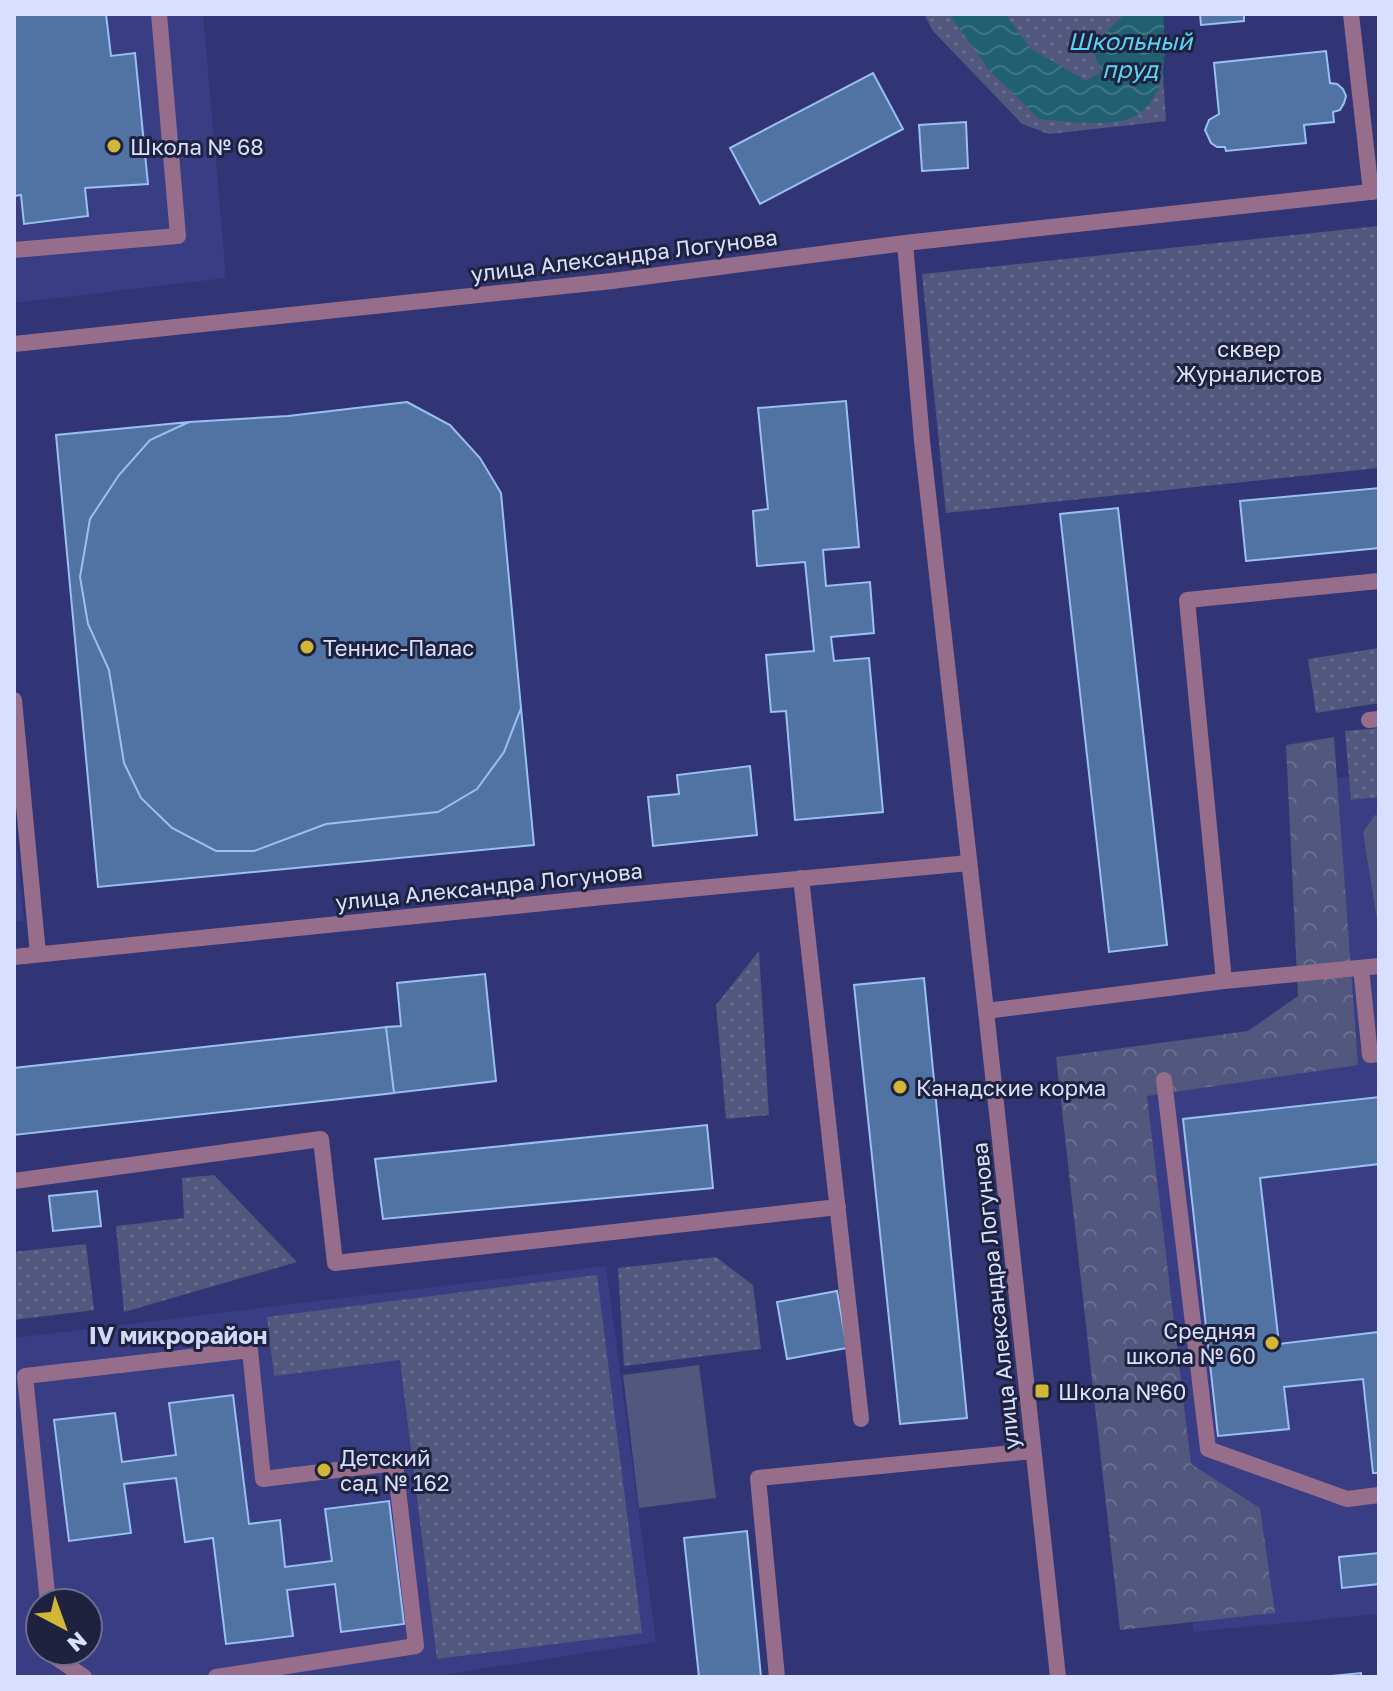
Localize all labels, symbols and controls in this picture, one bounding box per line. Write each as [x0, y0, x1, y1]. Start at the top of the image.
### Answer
water label: Школьный пруд [1068, 26, 1193, 84]
place label: Школа № 68 [130, 133, 264, 160]
marker: Школа № 68 [105, 137, 123, 155]
street label: улица Александра Логунова [469, 223, 779, 287]
park label: сквер Журналистов [1176, 335, 1322, 387]
place label: Теннис-Палас [323, 634, 474, 661]
marker: Теннис-Палас [298, 638, 316, 656]
street label: улица Александра Логунова [334, 856, 644, 916]
place label: Канадские корма [916, 1074, 1106, 1101]
marker: Канадские корма [891, 1078, 909, 1096]
street label: улица Александра Логунова [965, 1141, 1025, 1451]
place label: Средняя школа № 60 [1126, 1317, 1256, 1369]
district label: IV микрорайон [89, 1320, 267, 1349]
marker: Средняя школа № 60 [1263, 1334, 1281, 1352]
place label: Школа №60 [1058, 1378, 1186, 1405]
marker: Школа №60 [1033, 1382, 1051, 1400]
place label: Детский сад № 162 [340, 1444, 450, 1496]
marker: Детский сад № 162 [315, 1461, 333, 1479]
north arrow [24, 1587, 104, 1667]
text: N [62, 1627, 93, 1658]

